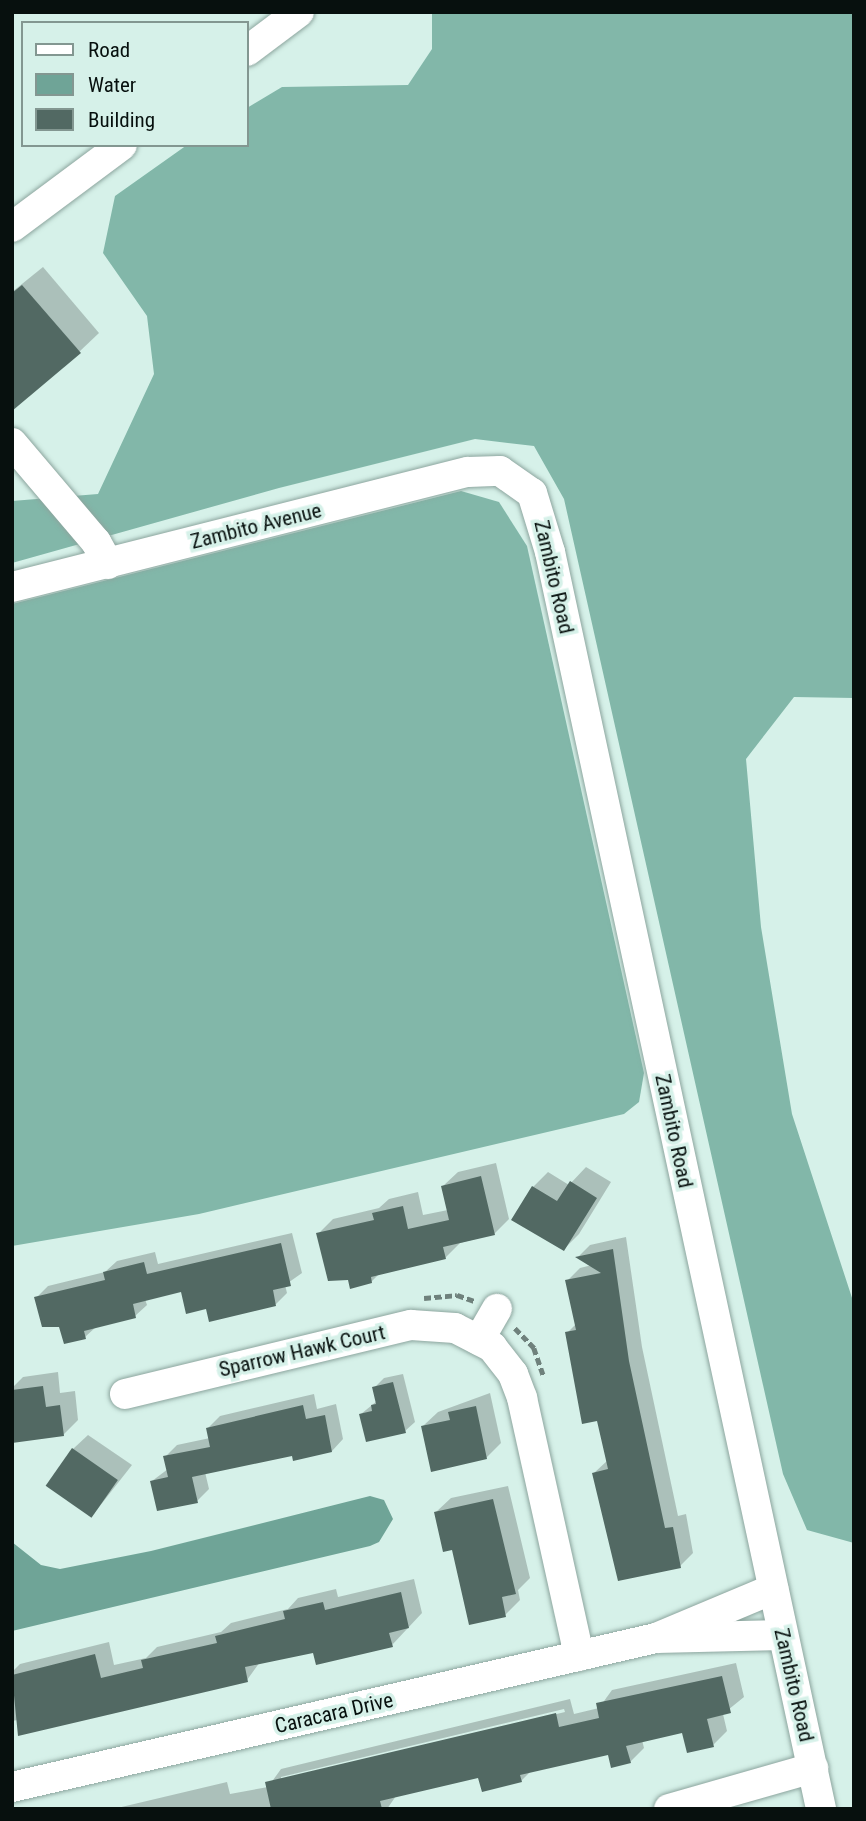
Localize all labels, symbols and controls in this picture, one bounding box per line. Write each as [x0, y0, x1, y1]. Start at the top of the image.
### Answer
legend [21, 21, 248, 147]
text: Road [88, 38, 130, 62]
text: Water [88, 73, 136, 97]
text: Building [88, 108, 155, 132]
street label: Zambito Avenue [188, 498, 324, 554]
street label: Zambito Road [529, 518, 579, 636]
street label: Zambito Road [650, 1072, 698, 1190]
street label: Sparrow Hawk Court [217, 1320, 387, 1382]
street label: Zambito Road [769, 1626, 819, 1744]
street label: Caracara Drive [272, 1687, 396, 1739]

